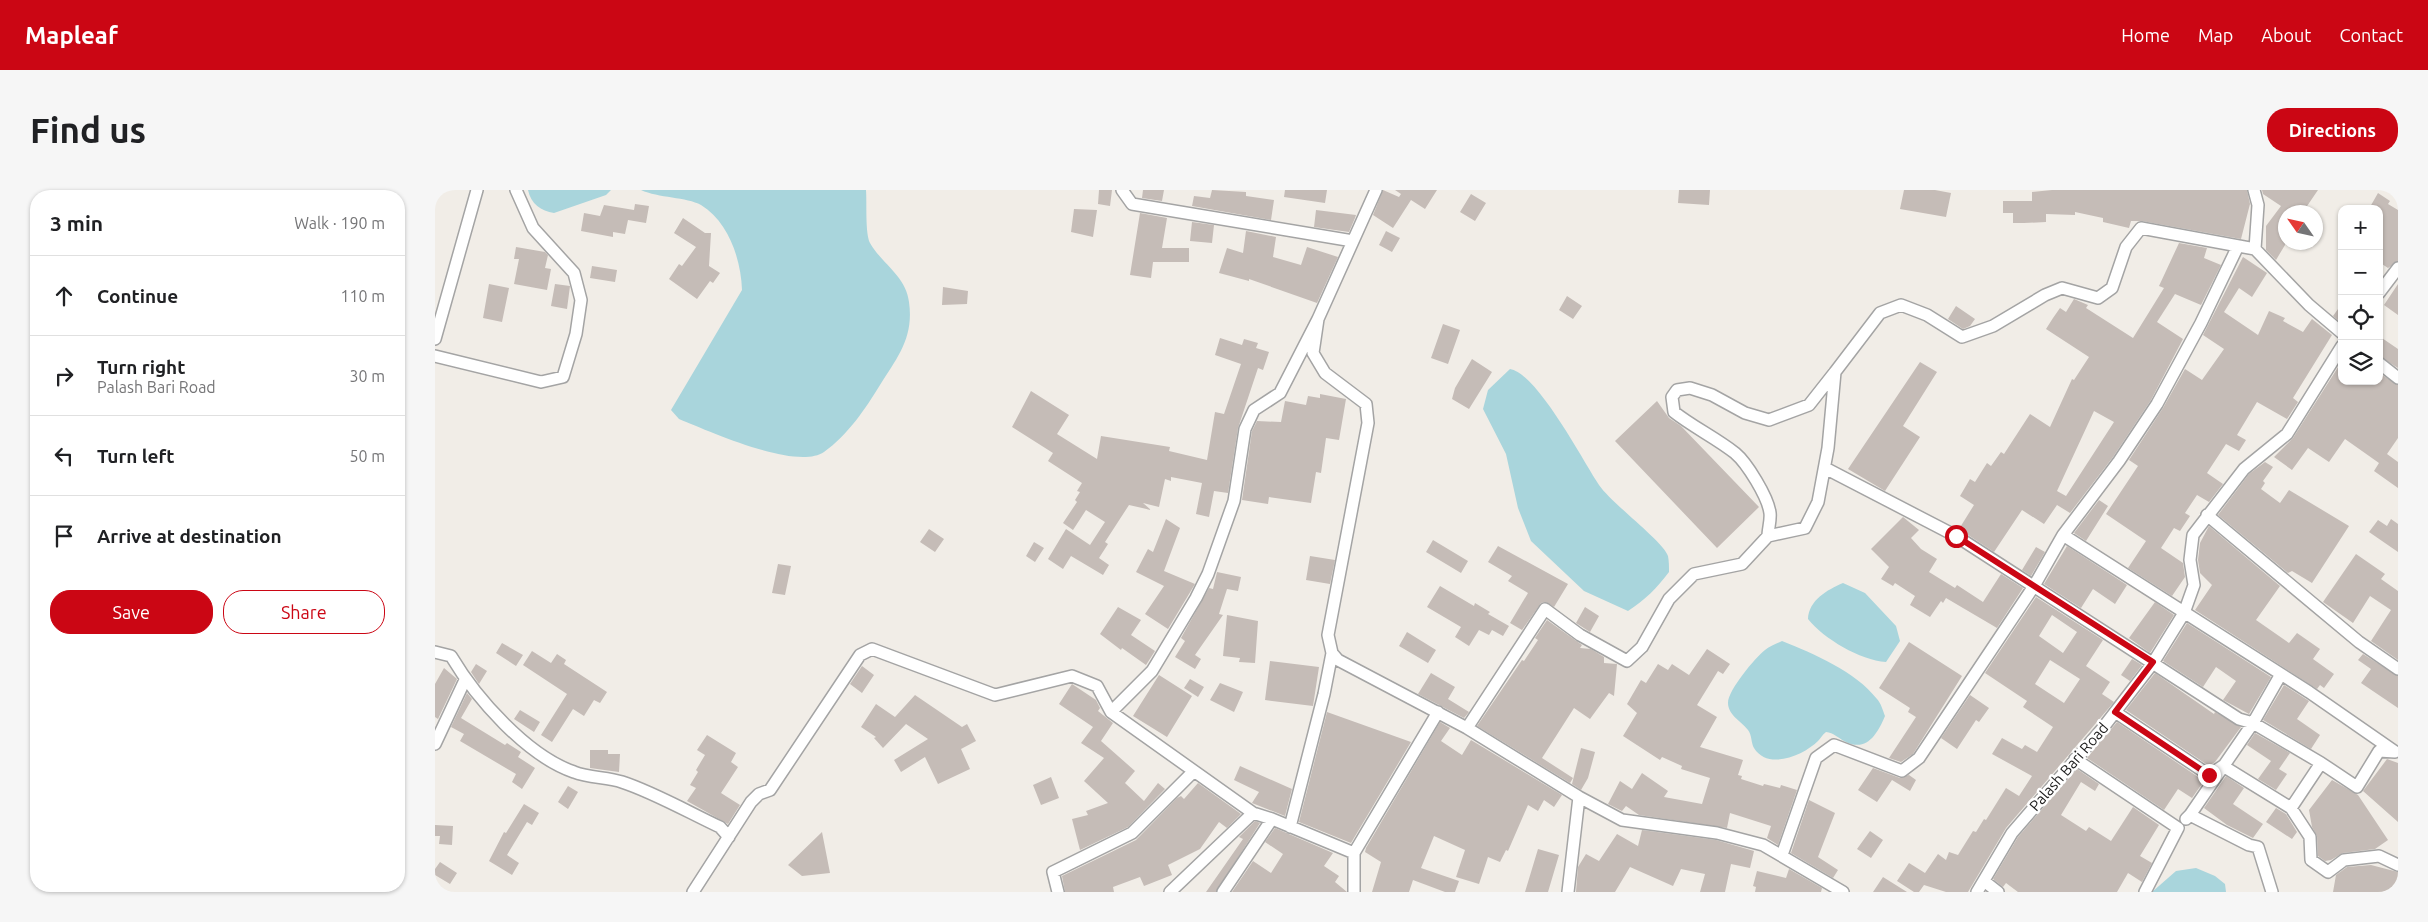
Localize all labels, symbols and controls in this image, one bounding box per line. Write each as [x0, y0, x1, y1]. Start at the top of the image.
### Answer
text: Mapleaf [25, 22, 118, 49]
text: Home [2121, 25, 2170, 45]
text: Map [2198, 25, 2233, 45]
text: About [2261, 25, 2311, 45]
text: Contact [2339, 25, 2403, 45]
button: Directions [2267, 108, 2398, 152]
text: Find us [30, 110, 146, 150]
north arrow [2278, 205, 2323, 250]
map controls [2338, 205, 2383, 385]
button: + [2338, 205, 2383, 250]
text: 3 min [50, 211, 103, 235]
text: Walk · 190 m [294, 214, 385, 232]
button: − [2338, 250, 2383, 295]
icon: ahead [50, 282, 78, 310]
text: Continue [97, 285, 178, 307]
text: 110 m [340, 287, 385, 305]
button: locate [2338, 295, 2383, 340]
button: layers [2338, 340, 2383, 385]
text: Turn right [97, 356, 185, 378]
icon: right [50, 362, 78, 390]
text: 30 m [349, 367, 385, 385]
text: Palash Bari Road [97, 378, 216, 396]
icon: left [50, 442, 78, 470]
text: Turn left [97, 445, 175, 467]
text: 50 m [349, 447, 385, 465]
icon: arrive [50, 522, 78, 550]
text: Arrive at destination [97, 525, 282, 547]
route start [1945, 525, 1968, 548]
button: Save [50, 590, 213, 634]
button: Share [223, 590, 385, 634]
street label: Palash Bari Road [2026, 719, 2112, 814]
route end [2198, 764, 2221, 787]

